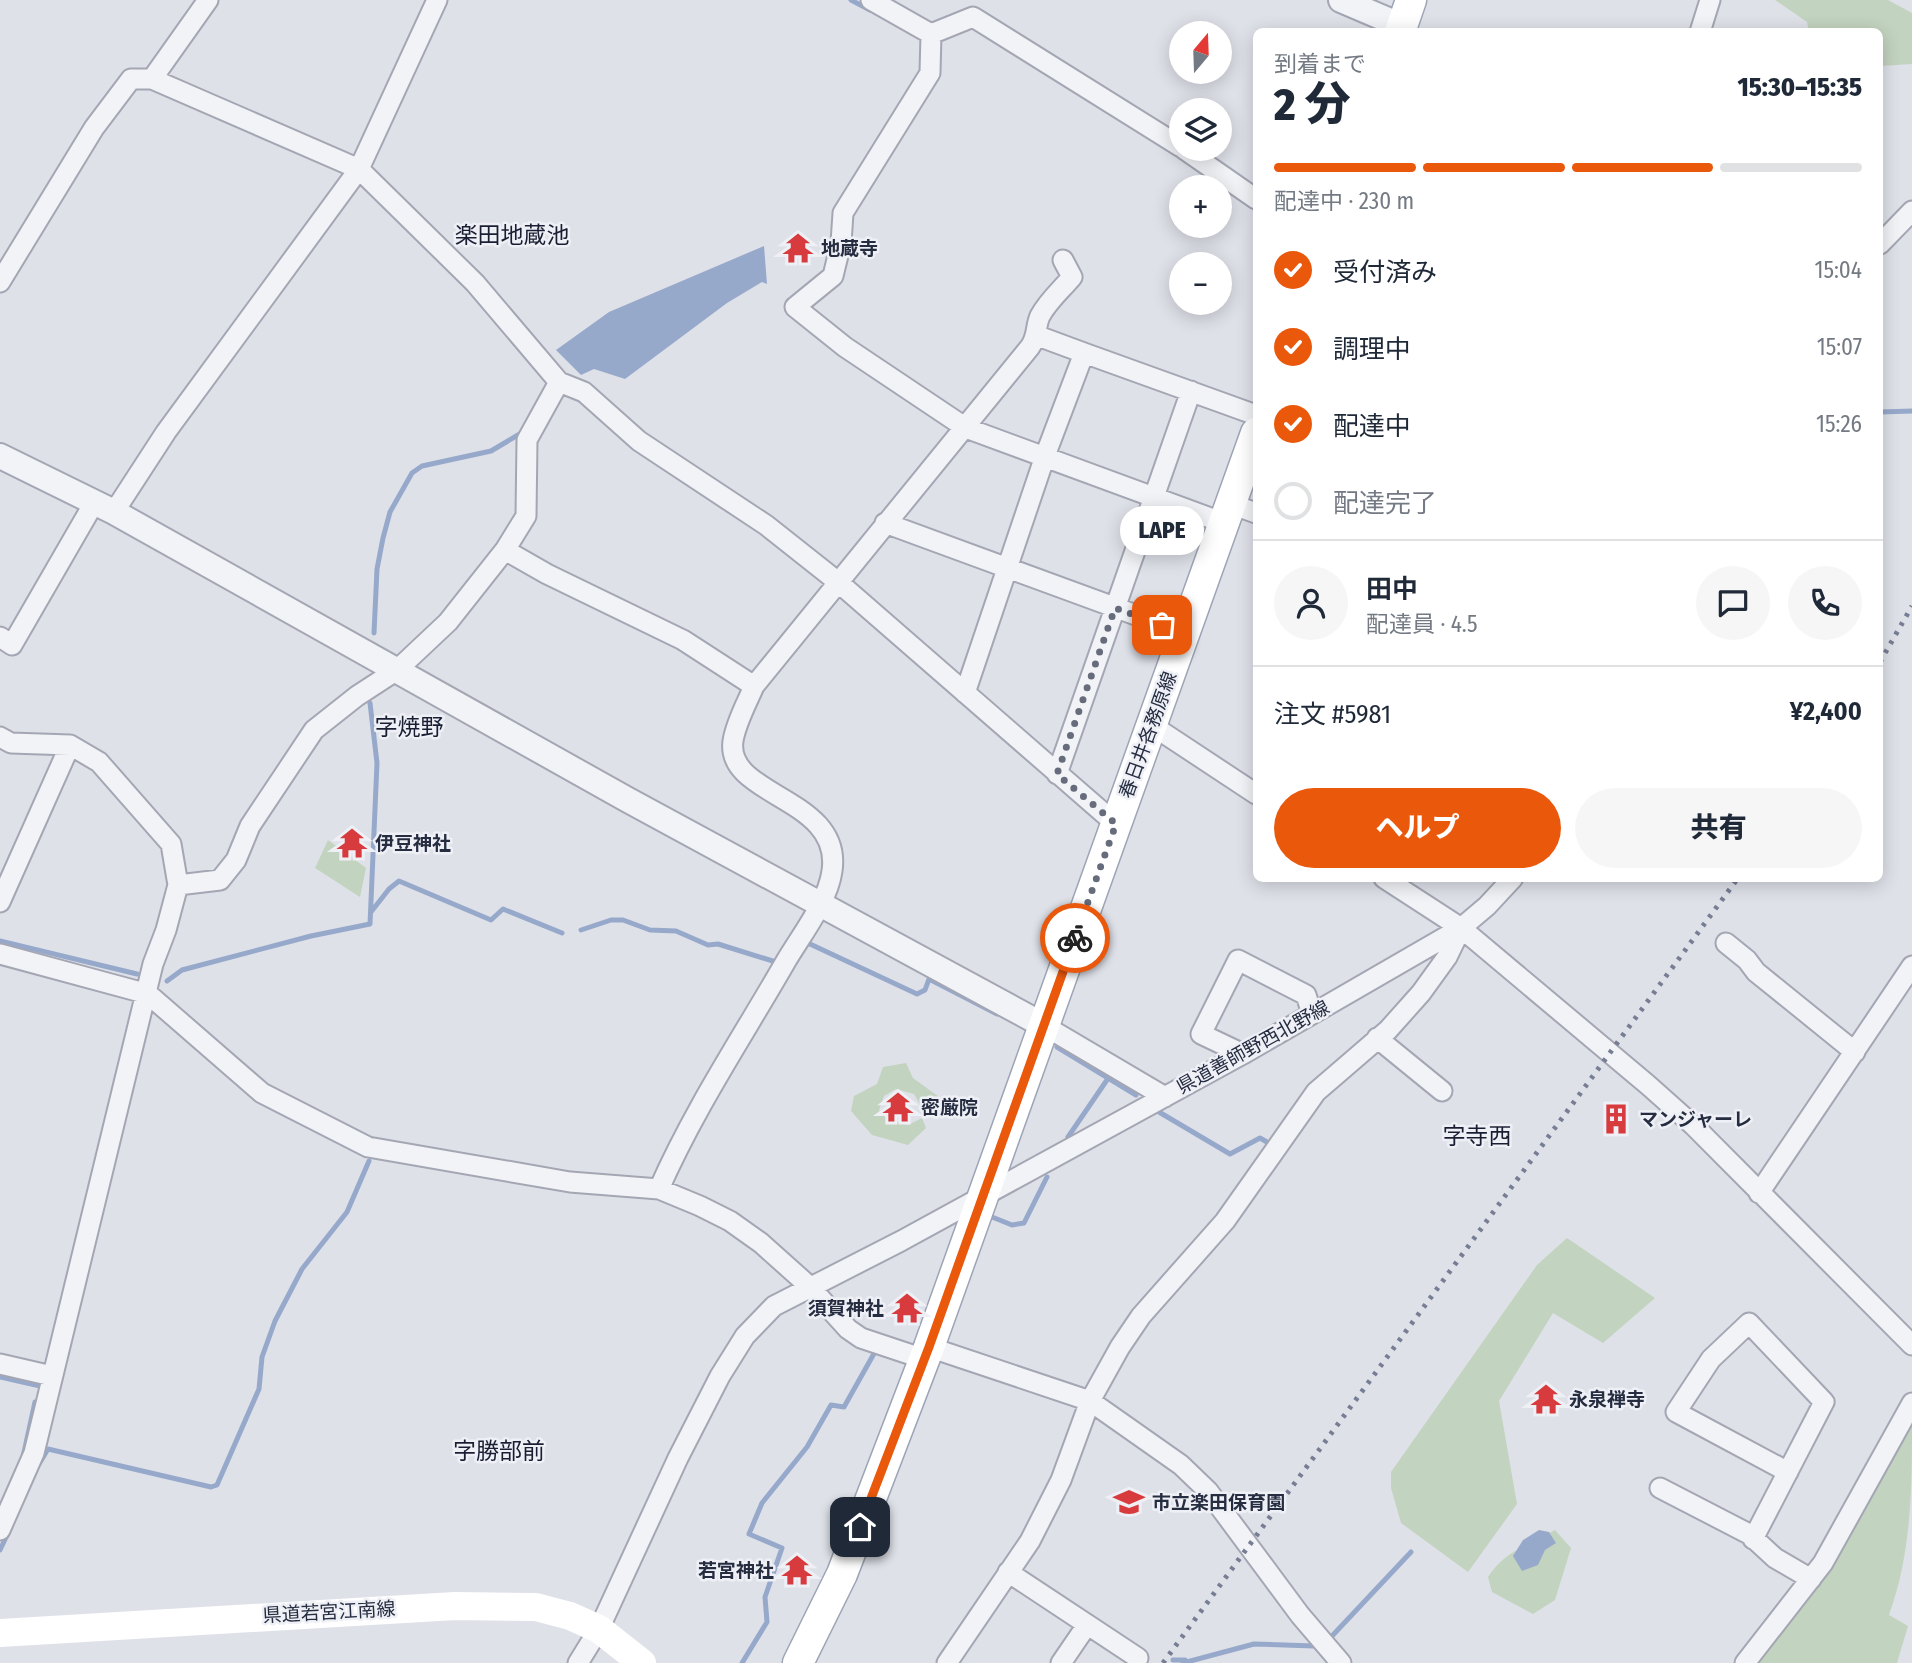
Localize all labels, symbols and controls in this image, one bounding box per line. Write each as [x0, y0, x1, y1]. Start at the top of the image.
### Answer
north arrow [1169, 21, 1232, 84]
map controls [1169, 21, 1232, 315]
text: 到着まで [1274, 50, 1366, 78]
text: 15:30–15:35 [1738, 72, 1862, 103]
text: 2 分 [1274, 77, 1351, 132]
button: layers [1169, 98, 1232, 161]
button: + [1169, 175, 1232, 238]
text: 配達中 · 230 m [1274, 187, 1414, 215]
district label: 楽田地蔵池 [455, 221, 570, 249]
temple icon: 地蔵寺 [781, 231, 815, 265]
place label: 地蔵寺 [821, 237, 878, 260]
icon: check [1274, 251, 1312, 289]
button: − [1169, 252, 1232, 315]
text: 15:04 [1814, 256, 1862, 284]
text: 受付済み [1333, 257, 1437, 288]
icon: check [1274, 328, 1312, 366]
text: 15:07 [1817, 333, 1862, 361]
text: 調理中 [1333, 334, 1411, 365]
icon: check [1274, 405, 1312, 443]
text: 15:26 [1816, 410, 1862, 438]
text: 配達中 [1333, 411, 1411, 442]
text: 配達完了 [1333, 488, 1437, 519]
callout: LAPE [1120, 506, 1204, 555]
text: LAPE [1139, 516, 1185, 544]
button: person [1274, 566, 1348, 640]
button: chat [1696, 566, 1770, 640]
button: phone [1788, 566, 1862, 640]
text: 田中 [1366, 574, 1418, 605]
pin [1132, 595, 1192, 655]
icon: bag [1143, 606, 1181, 644]
text: 配達員 · 4.5 [1366, 610, 1477, 638]
street label: 春日井各務原線 [1114, 669, 1182, 801]
text: ¥2,400 [1790, 696, 1862, 727]
text: 注文 #5981 [1274, 699, 1391, 730]
district label: 字焼野 [375, 713, 444, 741]
button: ヘルプ [1274, 788, 1561, 868]
button: 共有 [1575, 788, 1862, 868]
temple icon: 伊豆神社 [335, 826, 369, 860]
place label: 伊豆神社 [375, 832, 451, 855]
courier [1040, 903, 1110, 973]
icon: bike [1056, 919, 1094, 957]
street label: 県道善師野西北野線 [1173, 995, 1333, 1099]
temple icon: 密厳院 [881, 1090, 915, 1124]
place label: 密厳院 [921, 1096, 978, 1119]
building icon: マンジャーレ [1599, 1102, 1633, 1136]
place label: マンジャーレ [1639, 1108, 1752, 1131]
district label: 字寺西 [1443, 1122, 1512, 1150]
temple icon: 須賀神社 [890, 1291, 924, 1325]
place label: 須賀神社 [808, 1297, 884, 1320]
temple icon: 永泉禅寺 [1529, 1382, 1563, 1416]
place label: 永泉禅寺 [1569, 1388, 1645, 1411]
district label: 字勝部前 [453, 1437, 545, 1465]
school or university icon: 市立楽田保育園 [1112, 1485, 1146, 1519]
place label: 市立楽田保育園 [1152, 1491, 1285, 1514]
pin [830, 1497, 890, 1557]
icon: home [841, 1508, 879, 1546]
temple icon: 若宮神社 [780, 1553, 814, 1587]
place label: 若宮神社 [698, 1559, 774, 1582]
street label: 県道若宮江南線 [262, 1597, 396, 1627]

